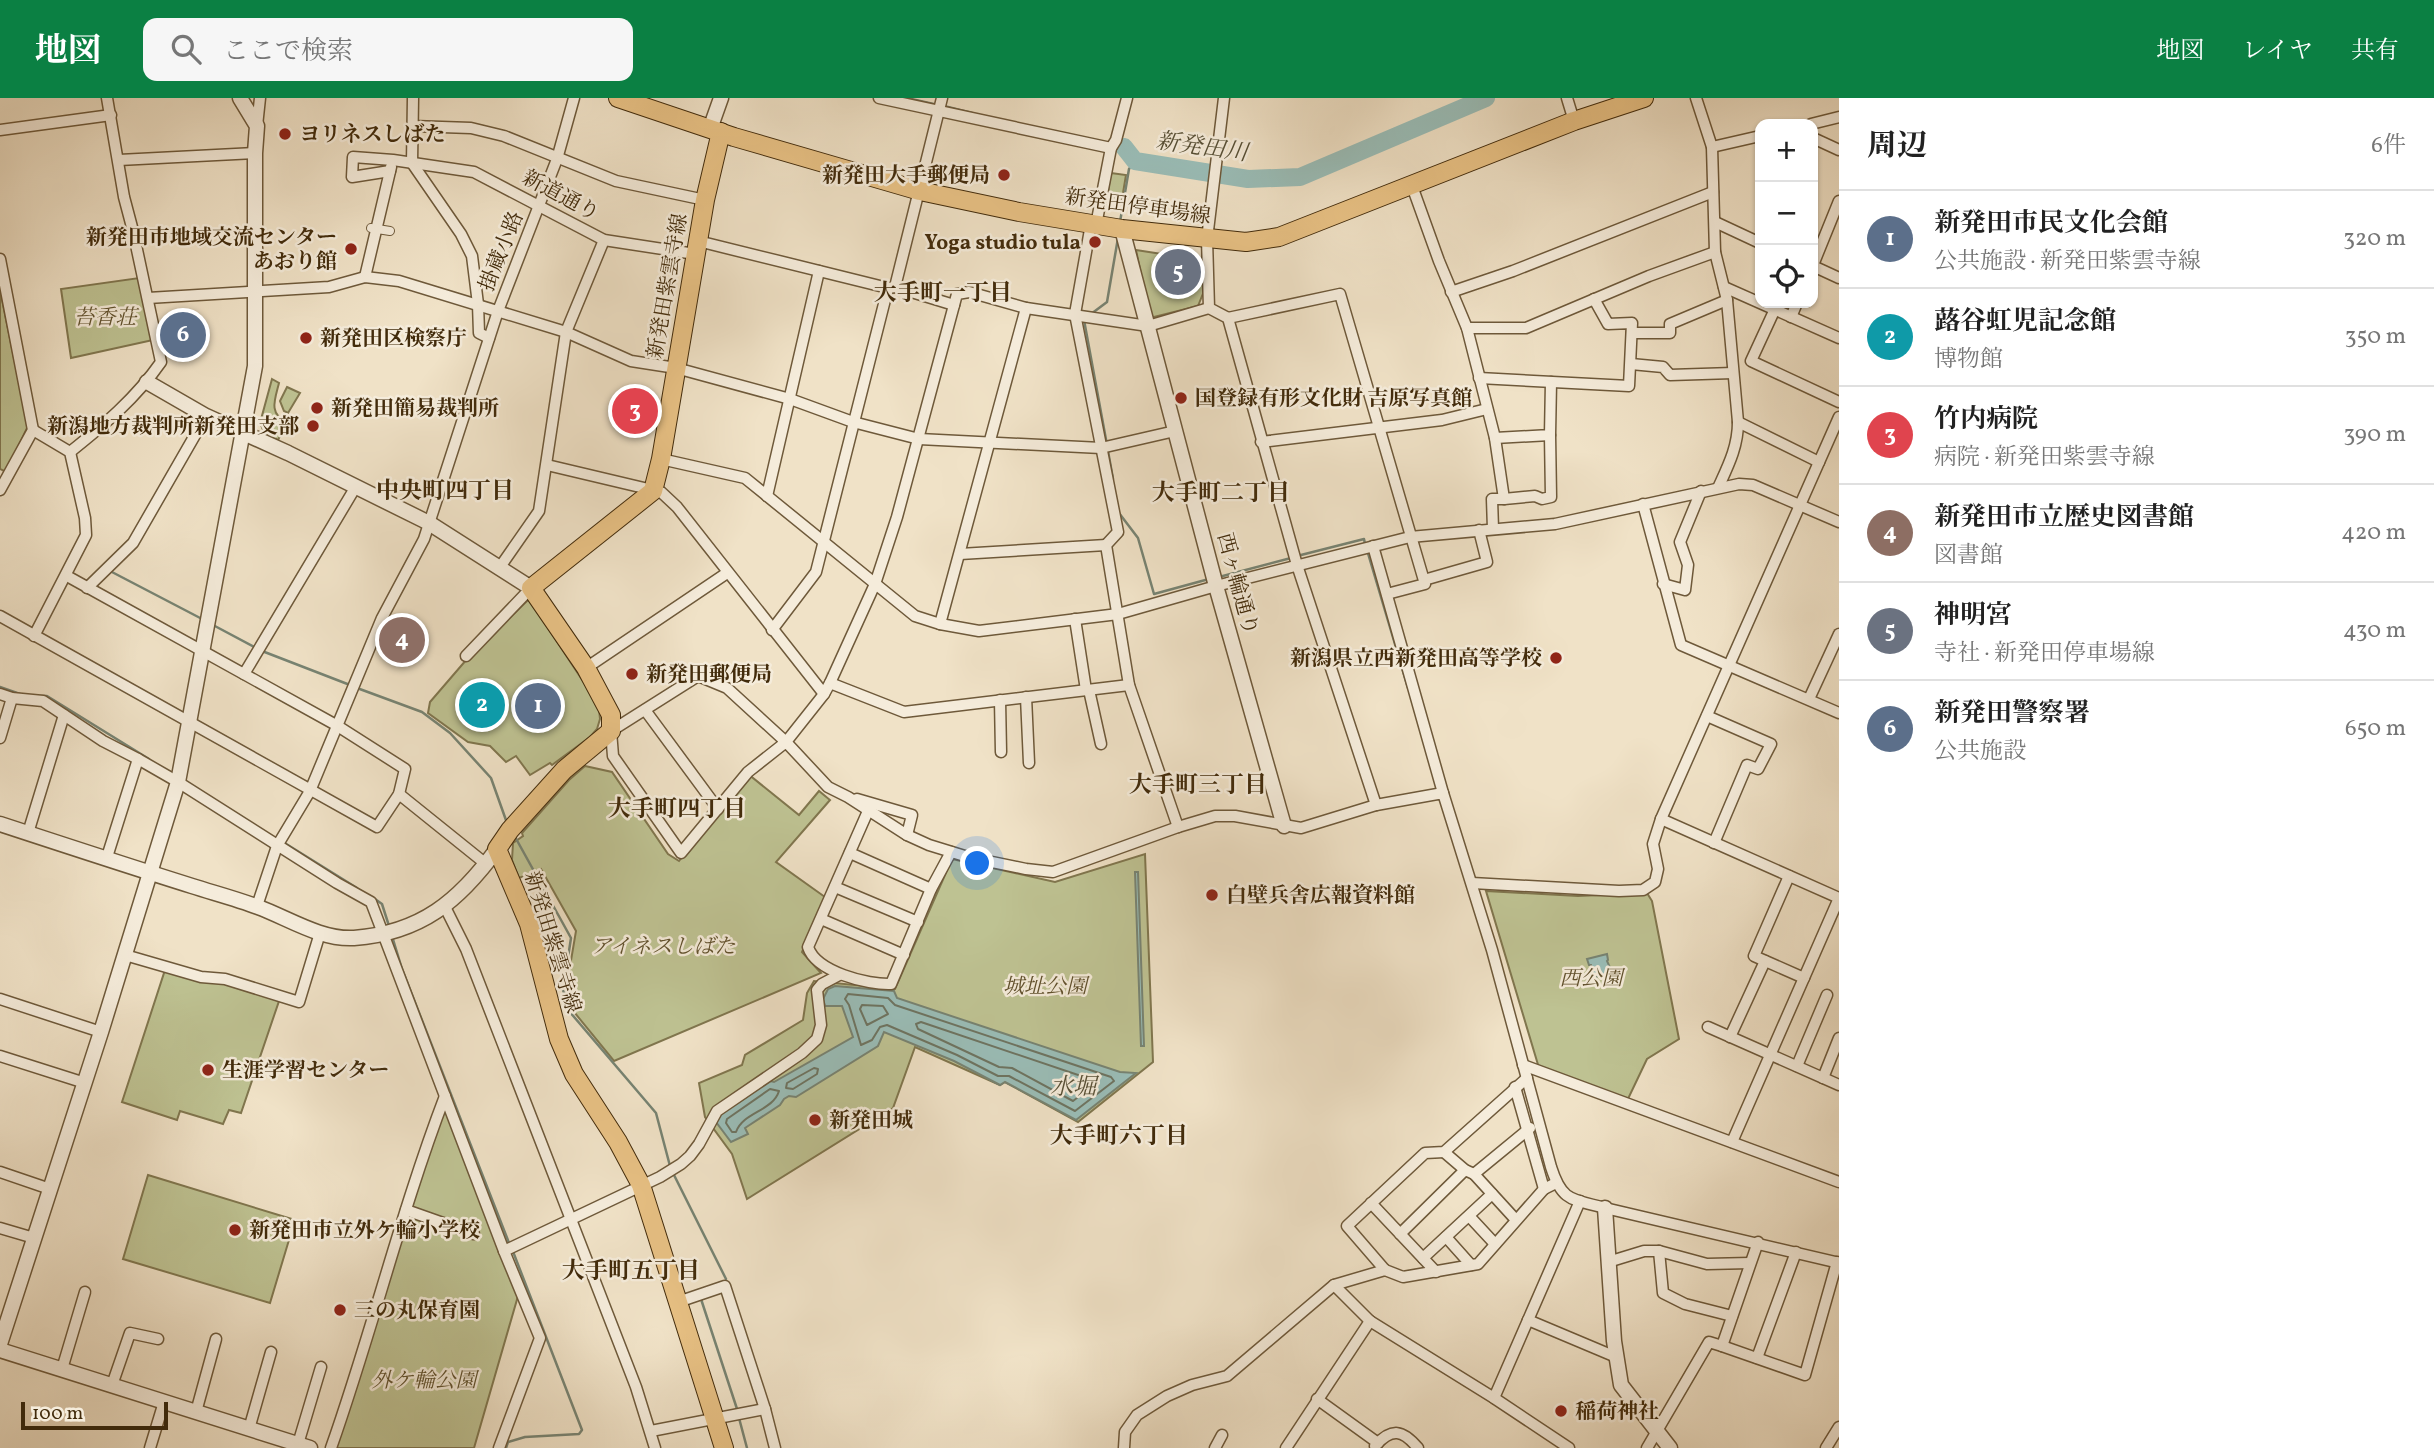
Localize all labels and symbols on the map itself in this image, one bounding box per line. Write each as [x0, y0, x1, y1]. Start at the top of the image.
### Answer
place label: ヨリネスしばた [299, 121, 446, 150]
marker: ヨリネスしばた [277, 126, 293, 142]
water label: 新発田川 [1154, 126, 1252, 171]
place label: 新発田大手郵便局 [822, 162, 990, 191]
street label: 新道通り [516, 164, 604, 229]
marker: 新発田大手郵便局 [996, 167, 1012, 183]
street label: 新発田停車場線 [1063, 183, 1213, 232]
street label: 掛蔵小路 [473, 207, 532, 296]
street label: 新発田紫雲寺線 [641, 211, 696, 361]
place label: 新発田市地域交流センター あおり館 [86, 224, 337, 277]
place label: Yoga studio tula [924, 229, 1081, 258]
marker: Yoga studio tula [1087, 234, 1103, 250]
marker: 新発田市地域交流センター あおり館 [343, 241, 359, 257]
pin: 5 [1155, 246, 1201, 298]
district label: 大手町一丁目 [874, 278, 1012, 310]
park label: 苔香荘 [74, 304, 139, 333]
pin: 6 [160, 309, 206, 361]
place label: 新発田区検察庁 [320, 325, 467, 354]
marker: 新発田区検察庁 [298, 330, 314, 346]
pin: 3 [612, 385, 658, 437]
place label: 国登録有形文化財 吉原写真館 [1195, 385, 1472, 414]
marker: 国登録有形文化財 吉原写真館 [1173, 390, 1189, 406]
place label: 新発田簡易裁判所 [331, 395, 499, 424]
marker: 新発田簡易裁判所 [309, 400, 325, 416]
place label: 新潟地方裁判所新発田支部 [47, 413, 299, 442]
marker: 新潟地方裁判所新発田支部 [305, 418, 321, 434]
district label: 中央町四丁目 [376, 476, 514, 508]
district label: 大手町二丁目 [1152, 478, 1290, 510]
street label: 西ヶ輪通り [1209, 530, 1264, 639]
pin: 4 [379, 614, 425, 666]
place label: 新潟県立西新発田高等学校 [1290, 645, 1542, 674]
marker: 新潟県立西新発田高等学校 [1548, 650, 1564, 666]
place label: 新発田郵便局 [646, 661, 772, 690]
marker: 新発田郵便局 [624, 666, 640, 682]
pin: 2 [459, 679, 505, 731]
pin: 1 [515, 680, 561, 732]
district label: 大手町三丁目 [1129, 770, 1267, 802]
district label: 大手町四丁目 [608, 794, 746, 826]
your location [960, 846, 994, 880]
street label: 新発田紫雲寺線 [516, 868, 587, 1017]
place label: 白壁兵舎広報資料館 [1226, 882, 1415, 911]
marker: 白壁兵舎広報資料館 [1204, 887, 1220, 903]
park label: アイネスしばた [591, 933, 735, 962]
park label: 西公園 [1560, 965, 1625, 994]
park label: 城址公園 [1003, 973, 1090, 1002]
place label: 生涯学習センター [222, 1057, 389, 1086]
marker: 生涯学習センター [200, 1062, 216, 1078]
water label: 水堀 [1050, 1072, 1100, 1104]
place label: 新発田城 [829, 1107, 913, 1136]
marker: 新発田城 [807, 1112, 823, 1128]
district label: 大手町六丁目 [1050, 1121, 1188, 1153]
place label: 新発田市立外ケ輪小学校 [249, 1217, 480, 1246]
marker: 新発田市立外ケ輪小学校 [227, 1222, 243, 1238]
district label: 大手町五丁目 [562, 1256, 700, 1288]
place label: 三の丸保育園 [354, 1297, 480, 1326]
marker: 三の丸保育園 [332, 1302, 348, 1318]
park label: 外ケ輪公園 [372, 1367, 479, 1396]
place label: 稲荷神社 [1575, 1398, 1659, 1427]
scale bar [21, 1399, 168, 1431]
marker: 稲荷神社 [1553, 1403, 1569, 1419]

